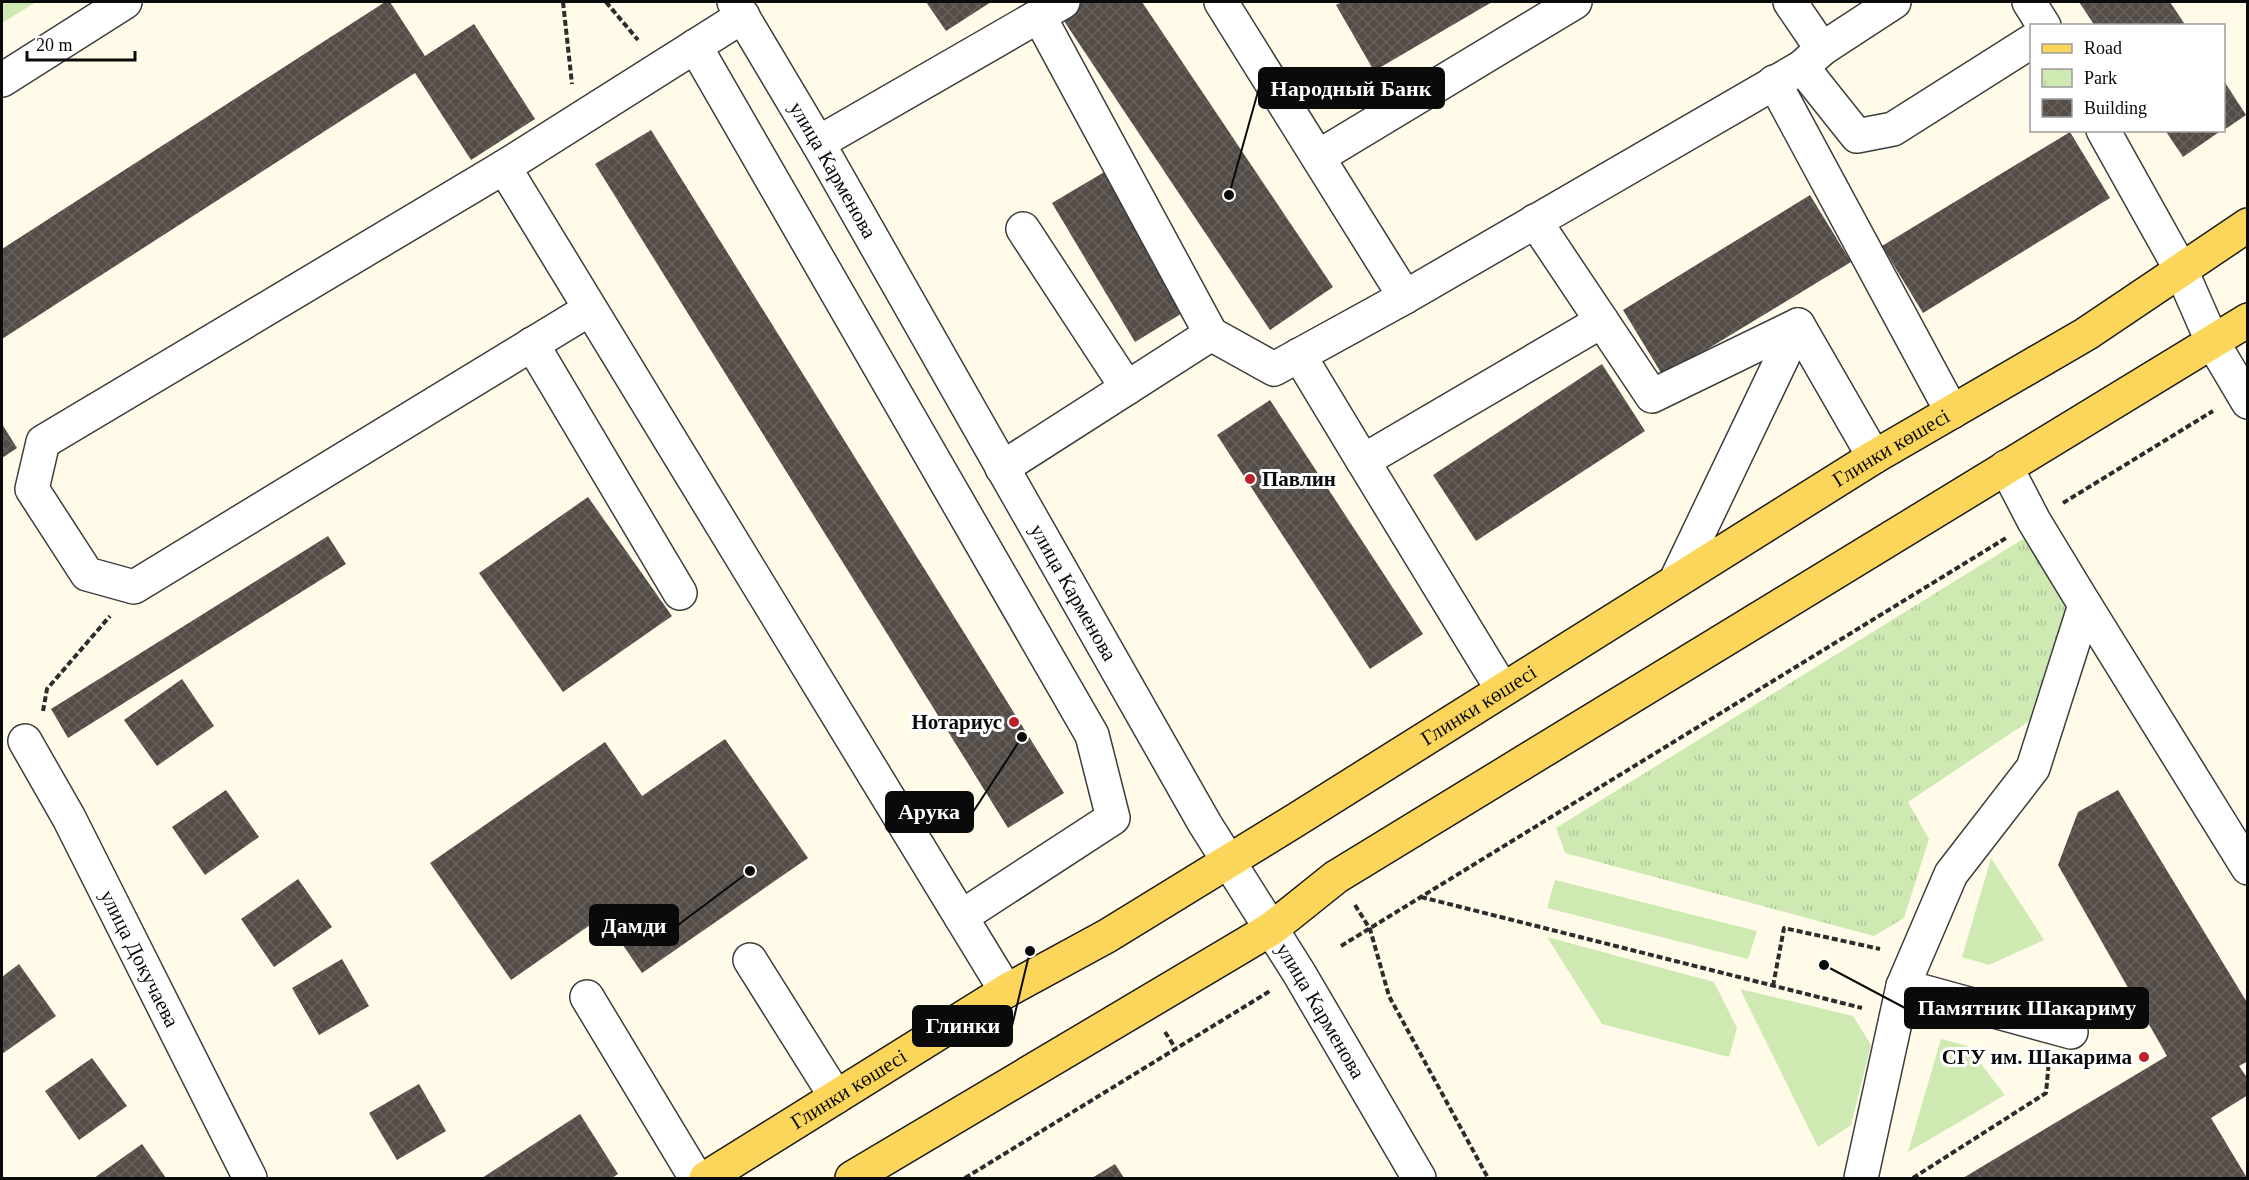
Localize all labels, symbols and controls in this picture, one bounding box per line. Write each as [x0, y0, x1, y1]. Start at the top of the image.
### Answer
scale bar [27, 24, 135, 62]
legend [2030, 24, 2225, 132]
text: 20 m [36, 35, 73, 55]
text: Road [2084, 38, 2122, 58]
callout: Народный Банк [1259, 68, 1444, 108]
text: Park [2084, 68, 2117, 88]
text: Народный Банк [1271, 76, 1432, 101]
street label: улица Карменова [784, 97, 882, 243]
text: Building [2084, 98, 2147, 118]
street label: Глинки көшесі [1828, 404, 1954, 492]
place label: Павлин [1262, 467, 1336, 491]
marker: Павлин [1243, 472, 1257, 486]
street label: улица Карменова [1025, 520, 1122, 666]
street label: Глинки көшесі [1416, 660, 1541, 751]
place label: Нотариус [911, 710, 1002, 734]
marker: Нотариус [1007, 715, 1021, 729]
callout: Арука [886, 792, 973, 832]
text: Арука [898, 799, 960, 824]
street label: улица Докучаева [95, 886, 185, 1032]
callout: Дамди [590, 905, 678, 945]
text: Дамди [602, 913, 667, 938]
street label: улица Карменова [1271, 938, 1370, 1083]
callout: Памятник Шакариму [1905, 988, 2148, 1028]
text: Памятник Шакариму [1918, 995, 2136, 1020]
callout: Глинки [913, 1006, 1012, 1046]
text: Глинки [926, 1013, 1001, 1038]
street label: Глинки көшесі [786, 1044, 911, 1134]
place label: СГУ им. Шакарима [1942, 1045, 2132, 1069]
marker: СГУ им. Шакарима [2137, 1050, 2151, 1064]

